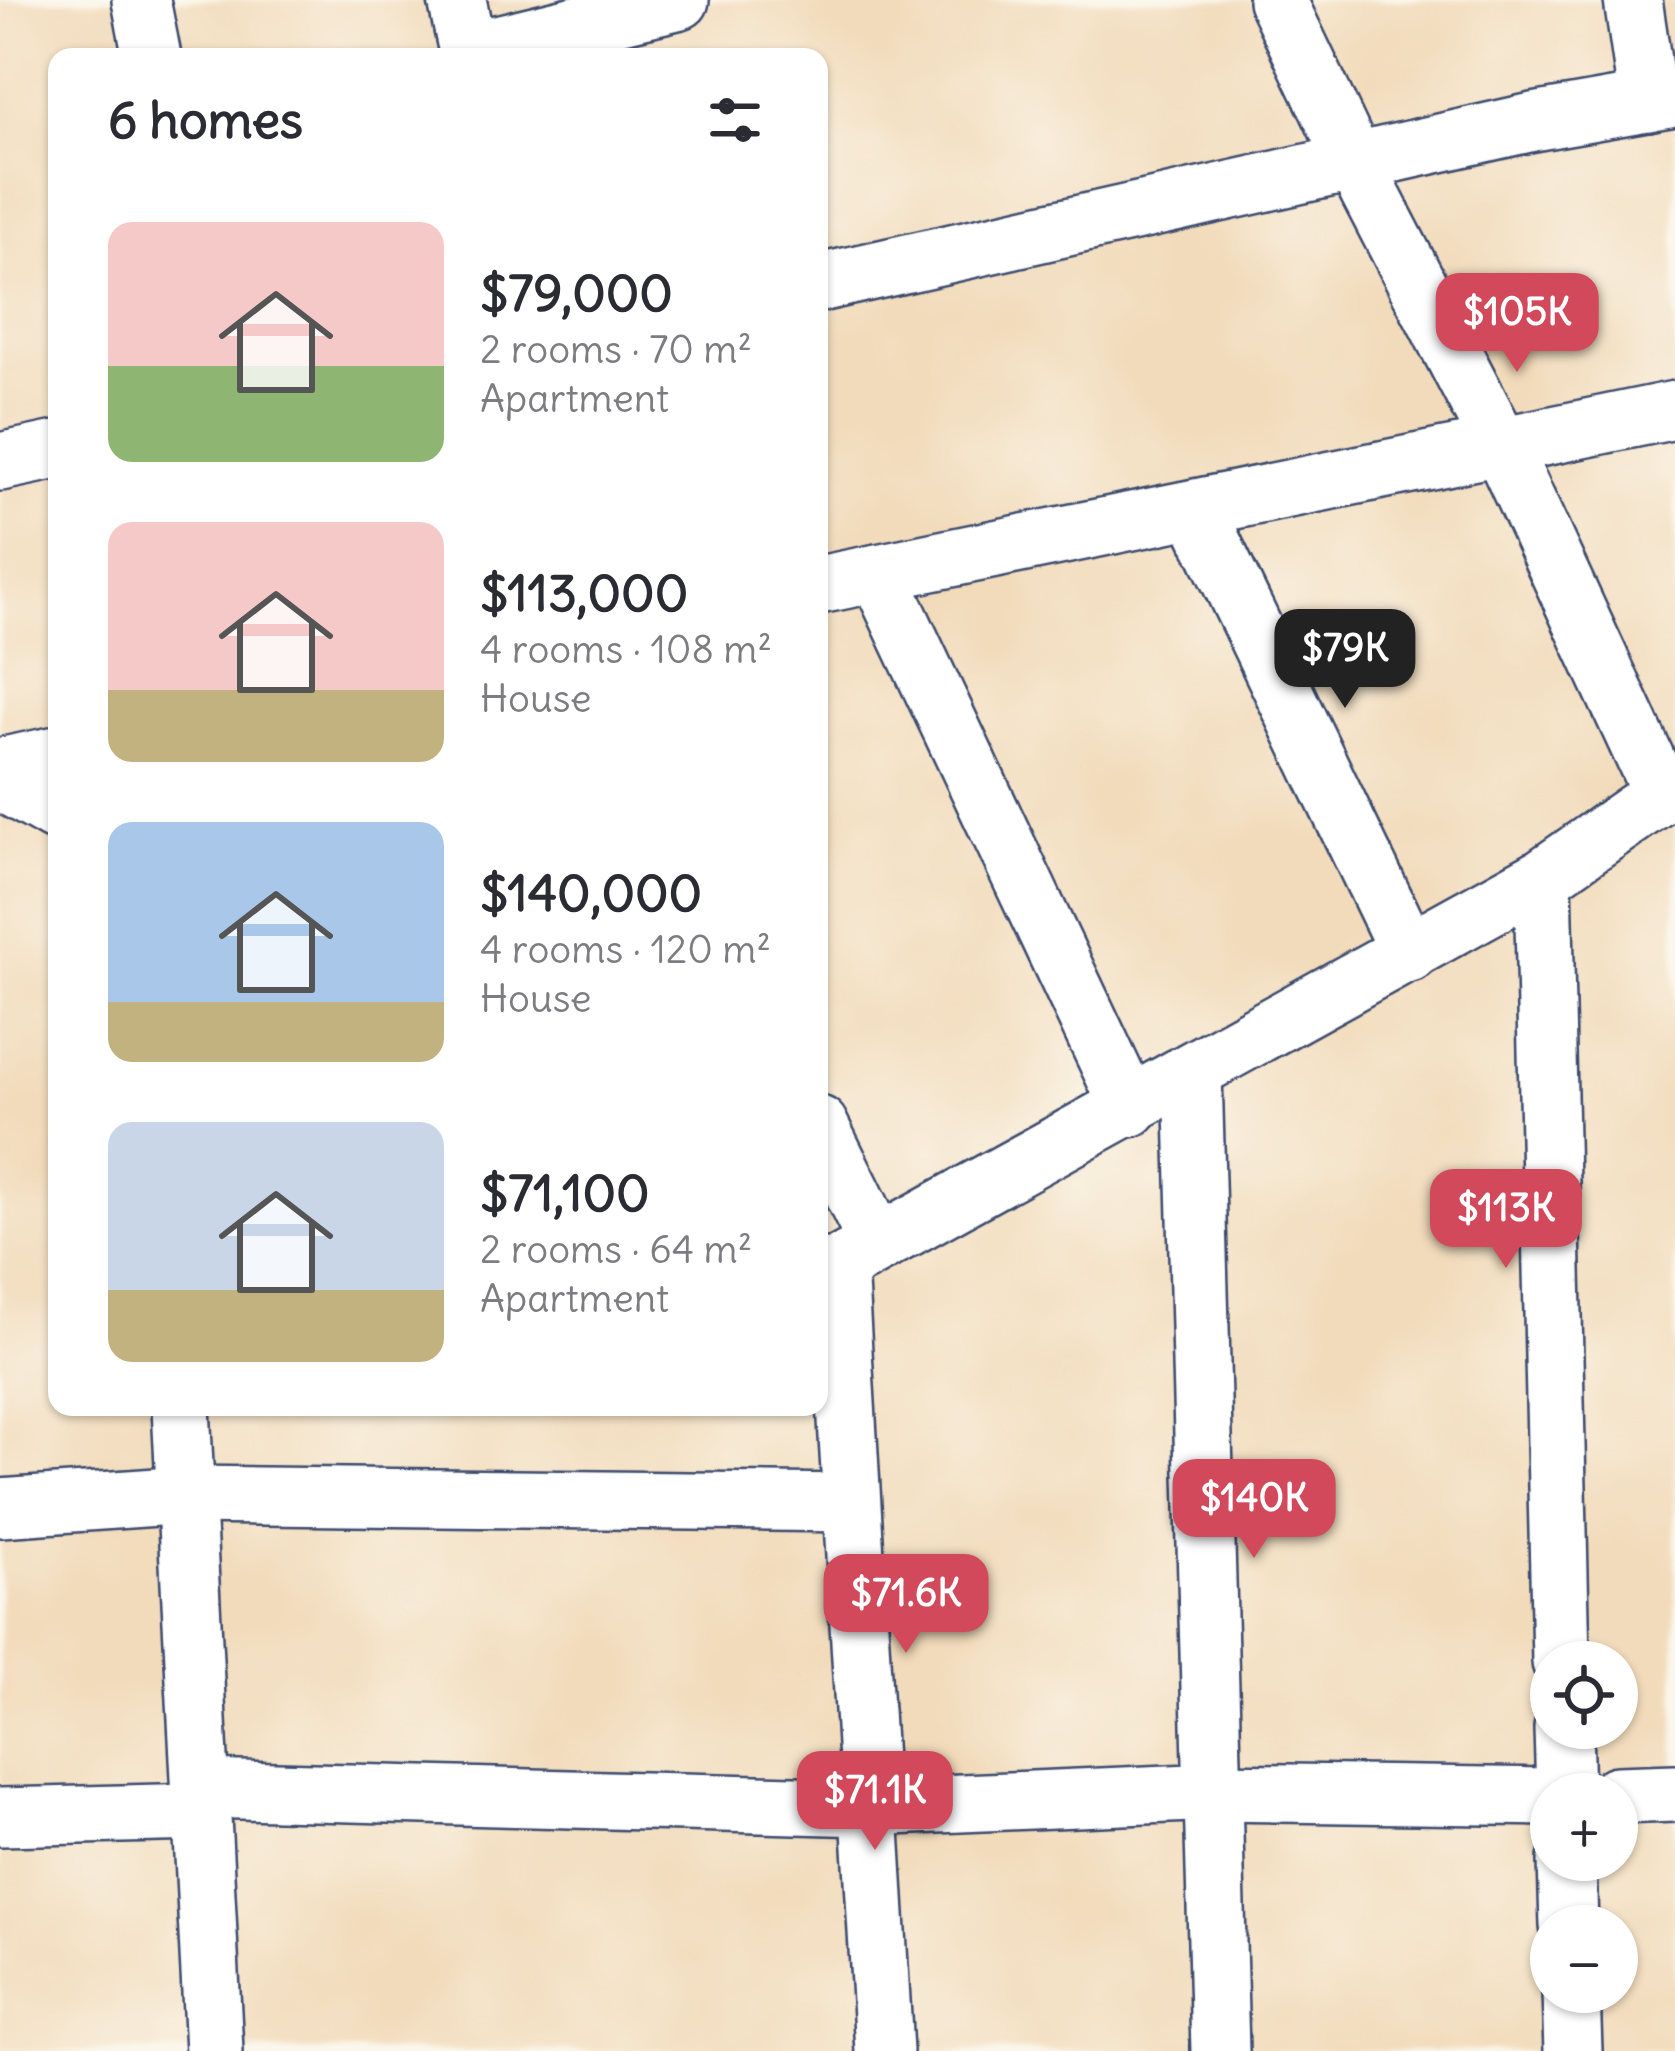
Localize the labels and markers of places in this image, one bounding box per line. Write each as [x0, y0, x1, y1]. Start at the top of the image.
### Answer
pin: $105K [1433, 273, 1601, 375]
pin: $79K [1274, 609, 1416, 711]
pin: $113K [1422, 1169, 1590, 1271]
pin: $140K [1170, 1459, 1338, 1561]
pin: $71.6K [808, 1554, 1004, 1656]
pin: $71.1K [777, 1751, 973, 1853]

